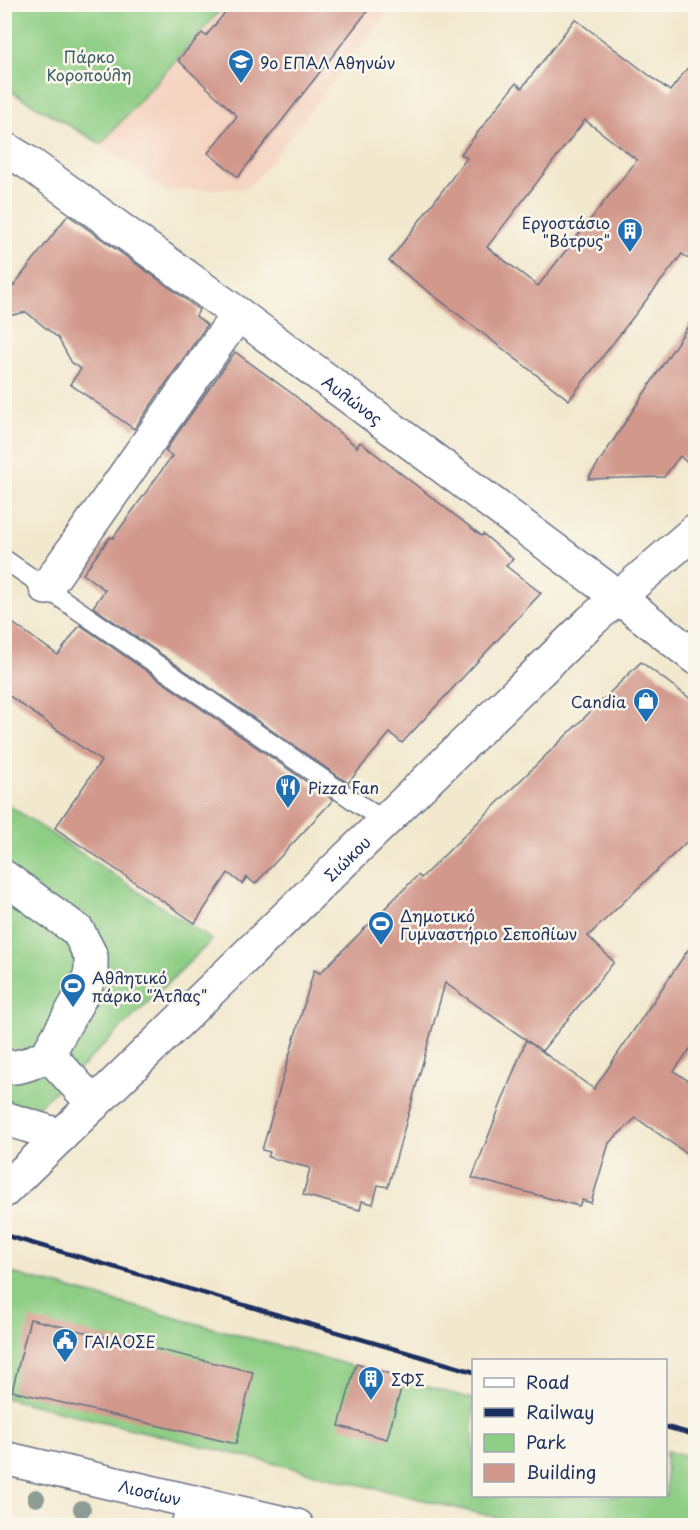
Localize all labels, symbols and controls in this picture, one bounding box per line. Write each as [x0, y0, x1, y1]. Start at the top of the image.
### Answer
park label: Πάρκο Κοροπούλη [47, 44, 131, 86]
school or university icon: 9ο ΕΠΑΛ Αθηνών [226, 47, 256, 85]
place label: 9ο ΕΠΑΛ Αθηνών [260, 50, 396, 74]
place label: Εργοστάσιο "Βότρυς" [522, 210, 610, 252]
building icon: Εργοστάσιο "Βότρυς" [615, 216, 645, 254]
street label: Αυλώνος [318, 369, 388, 430]
shop icon: Candia [631, 686, 661, 724]
place label: Candia [571, 689, 626, 713]
restaurant icon: Pizza Fan [273, 772, 303, 810]
place label: Pizza Fan [308, 775, 379, 799]
street label: Σιώκου [318, 830, 376, 886]
place label: Δημοτικό Γυμναστήριο Σεπολίων [400, 903, 578, 945]
sports icon: Δημοτικό Γυμναστήριο Σεπολίων [366, 909, 396, 947]
place label: Αθλητικό πάρκο "Άτλας" [92, 965, 207, 1007]
sports icon: Αθλητικό πάρκο "Άτλας" [58, 971, 88, 1009]
public building icon: ΓΑΙΑΟΣΕ [50, 1326, 80, 1364]
place label: ΓΑΙΑΟΣΕ [84, 1329, 156, 1353]
legend [472, 1359, 667, 1497]
building icon: ΣΦΣ [356, 1364, 386, 1402]
place label: ΣΦΣ [391, 1367, 425, 1391]
text: Road [526, 1368, 570, 1395]
text: Railway [526, 1398, 594, 1425]
text: Park [526, 1428, 566, 1455]
text: Building [526, 1458, 596, 1485]
street label: Λιοσίων [116, 1473, 184, 1511]

